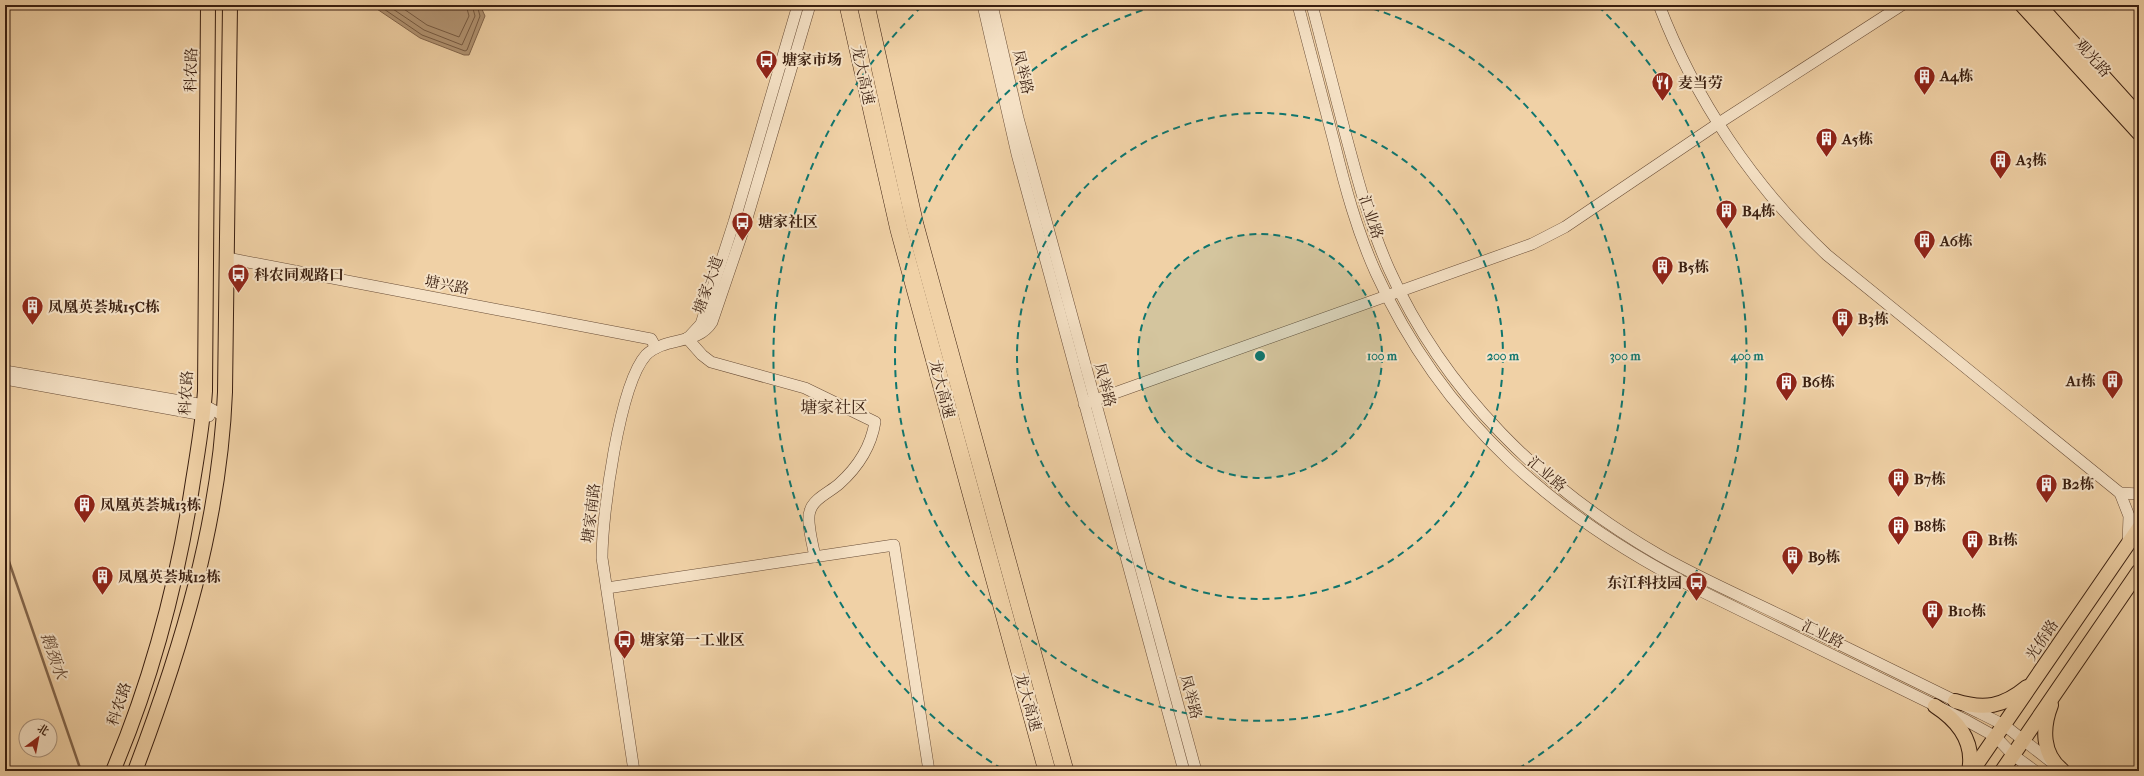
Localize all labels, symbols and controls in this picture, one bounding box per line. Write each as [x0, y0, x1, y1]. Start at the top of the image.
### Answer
street label: 观光路 [2071, 35, 2115, 81]
street label: 龙大高速 [848, 44, 878, 106]
street label: 科农路 [182, 47, 200, 93]
bus stop icon: 塘家市场 [754, 47, 780, 80]
street label: 凤举路 [1009, 48, 1037, 96]
place label: 塘家市场 [782, 51, 842, 69]
building icon: A4栋 [1912, 63, 1938, 96]
place label: A4栋 [1939, 67, 1974, 85]
restaurant icon: 麦当劳 [1650, 70, 1676, 103]
place label: 麦当劳 [1678, 74, 1723, 92]
building icon: A5栋 [1813, 126, 1839, 159]
place label: A5栋 [1841, 130, 1873, 148]
building icon: A3栋 [1988, 147, 2014, 180]
place label: A3栋 [2015, 151, 2047, 169]
street label: 汇业路 [1355, 193, 1387, 241]
building icon: B4栋 [1714, 198, 1740, 231]
place label: B4栋 [1742, 202, 1776, 220]
bus stop icon: 塘家社区 [730, 209, 756, 242]
place label: 塘家社区 [758, 213, 818, 231]
building icon: A6栋 [1911, 228, 1937, 261]
place label: A6栋 [1939, 232, 1973, 250]
street label: 塘家大道 [689, 254, 727, 316]
building icon: B5栋 [1649, 254, 1675, 287]
place label: B5栋 [1678, 258, 1709, 276]
bus stop icon: 科农同观路口 [226, 262, 252, 295]
place label: 科农同观路口 [254, 266, 344, 284]
street label: 塘兴路 [423, 272, 471, 298]
building icon: 凤凰英荟城15C栋 [19, 294, 45, 327]
place label: 凤凰英荟城15C栋 [48, 298, 160, 316]
building icon: B3栋 [1829, 306, 1855, 339]
place label: B3栋 [1858, 310, 1889, 328]
centre of rings [1253, 349, 1267, 363]
text: 100 m [1367, 349, 1398, 363]
text: 200 m [1487, 349, 1520, 363]
text: 300 m [1610, 349, 1641, 364]
text: 400 m [1730, 349, 1764, 364]
street label: 龙大高速 [926, 358, 958, 420]
street label: 凤举路 [1090, 361, 1120, 409]
building icon: A1栋 [2099, 368, 2125, 401]
building icon: B6栋 [1773, 369, 1799, 402]
street label: 科农路 [176, 370, 196, 416]
place label: A1栋 [2065, 372, 2096, 390]
place label: B6栋 [1802, 373, 1835, 391]
district label: 塘家社区 [800, 397, 868, 417]
street label: 汇业路 [1524, 453, 1570, 495]
building icon: B7栋 [1885, 466, 1911, 499]
place label: B7栋 [1914, 470, 1946, 488]
building icon: B2栋 [2034, 471, 2060, 504]
place label: B2栋 [2062, 475, 2094, 493]
street label: 塘家南路 [578, 482, 604, 544]
building icon: 凤凰英荟城13栋 [71, 492, 97, 525]
place label: 凤凰英荟城13栋 [100, 496, 202, 514]
building icon: B8栋 [1886, 513, 1912, 546]
place label: B8栋 [1914, 517, 1946, 535]
building icon: B1栋 [1960, 527, 1986, 560]
place label: B1栋 [1988, 531, 2018, 549]
building icon: B9栋 [1779, 544, 1805, 577]
place label: B9栋 [1808, 548, 1841, 566]
building icon: 凤凰英荟城12栋 [90, 564, 116, 597]
place label: 凤凰英荟城12栋 [118, 568, 221, 586]
bus stop icon: 东江科技园 [1684, 570, 1710, 603]
place label: 东江科技园 [1607, 574, 1682, 592]
building icon: B10栋 [1919, 598, 1945, 631]
place label: B10栋 [1948, 602, 1986, 620]
street label: 汇业路 [1799, 616, 1847, 652]
street label: 光侨路 [2022, 616, 2062, 664]
bus stop icon: 塘家第一工业区 [612, 627, 638, 660]
water label: 鹅颈水 [37, 630, 71, 684]
place label: 塘家第一工业区 [640, 631, 745, 649]
street label: 龙大高速 [1011, 671, 1045, 733]
street label: 凤举路 [1176, 673, 1206, 721]
street label: 科农路 [103, 680, 135, 728]
north arrow [18, 718, 58, 758]
text: 北 [35, 722, 51, 738]

